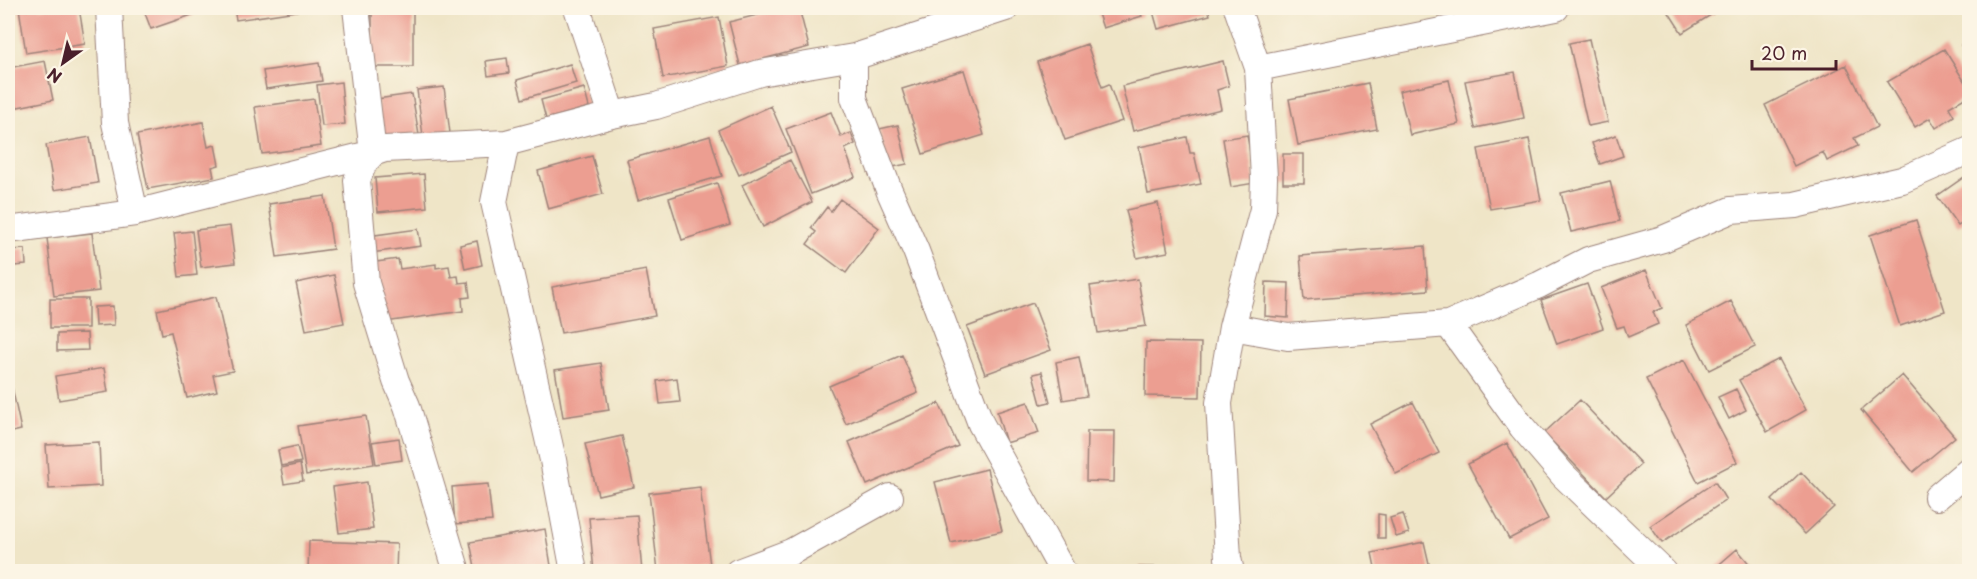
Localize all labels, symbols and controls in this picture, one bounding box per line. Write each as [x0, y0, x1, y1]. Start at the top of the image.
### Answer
north arrow [33, 33, 93, 93]
scale bar [1752, 33, 1836, 71]
text: 20 m [1761, 39, 1807, 66]
text: N [42, 63, 66, 90]

